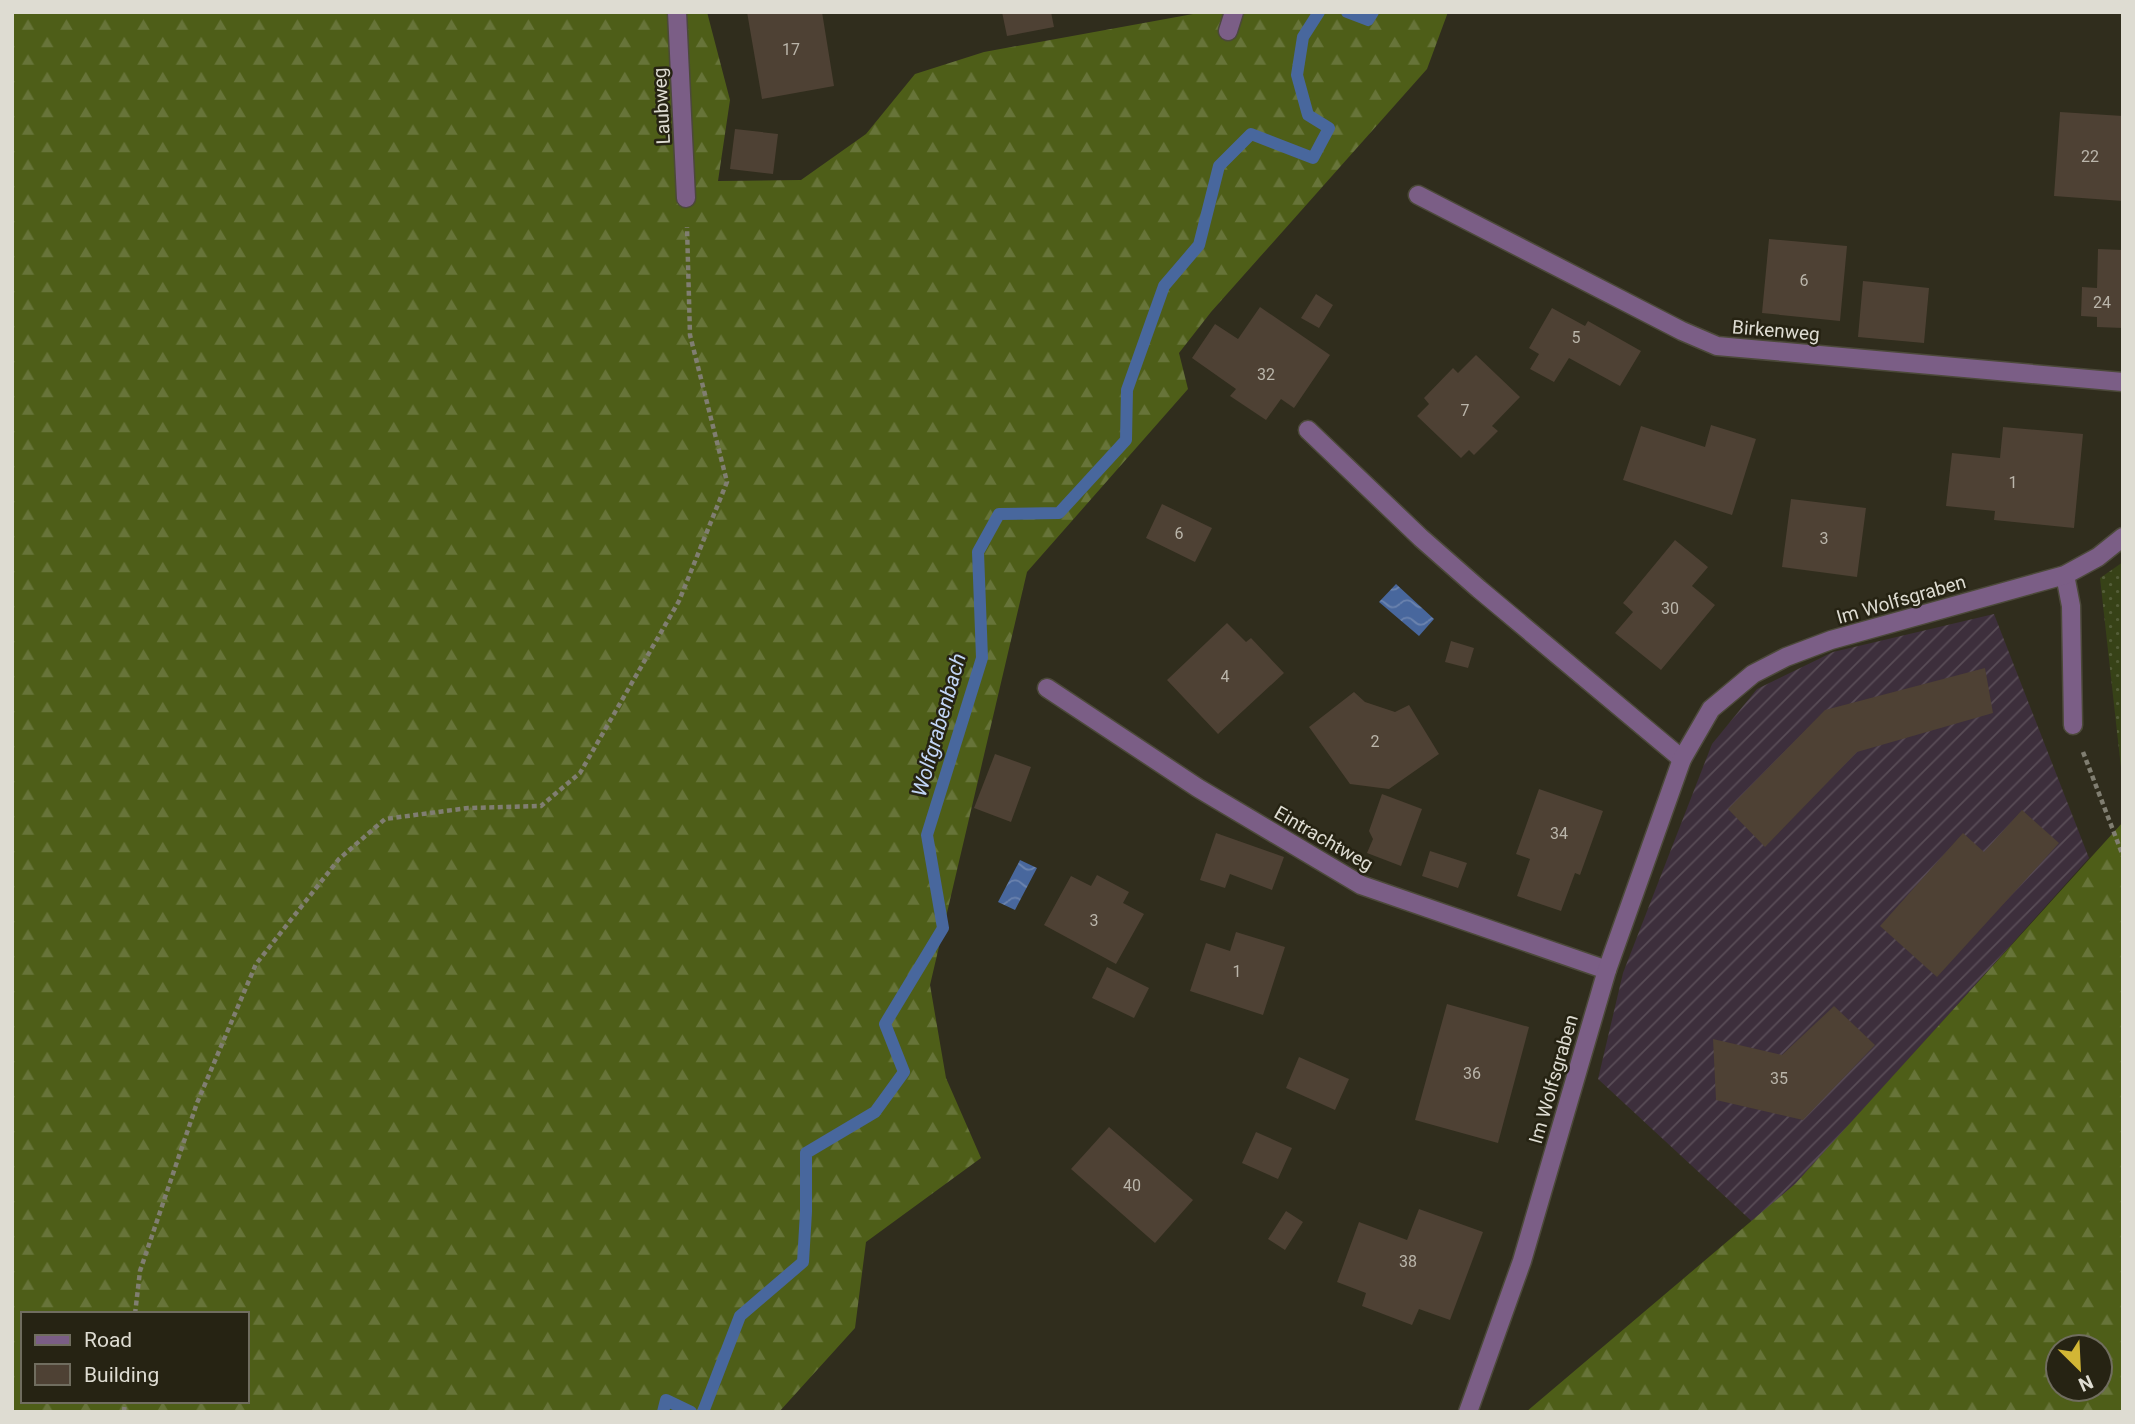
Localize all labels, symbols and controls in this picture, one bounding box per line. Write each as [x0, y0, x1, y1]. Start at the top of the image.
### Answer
house number: 17 [782, 40, 800, 59]
street label: Laubweg [648, 67, 675, 145]
house number: 22 [2081, 147, 2099, 166]
house number: 6 [1800, 271, 1809, 290]
house number: 24 [2093, 293, 2111, 312]
street label: Birkenweg [1731, 315, 1821, 346]
house number: 5 [1572, 328, 1581, 347]
house number: 32 [1257, 365, 1275, 384]
house number: 7 [1461, 401, 1470, 420]
house number: 1 [2009, 473, 2018, 492]
house number: 6 [1175, 524, 1184, 543]
house number: 3 [1820, 529, 1829, 548]
street label: Im Wolfsgraben [1834, 570, 1968, 629]
house number: 30 [1661, 599, 1679, 618]
water label: Wolfgrabenbach [907, 651, 971, 799]
house number: 4 [1221, 667, 1230, 686]
house number: 2 [1371, 732, 1380, 751]
street label: Eintrachtweg [1270, 801, 1377, 876]
house number: 34 [1550, 824, 1568, 843]
house number: 3 [1090, 911, 1099, 930]
house number: 1 [1233, 962, 1242, 981]
street label: Im Wolfsgraben [1524, 1012, 1583, 1146]
house number: 36 [1463, 1064, 1481, 1083]
house number: 35 [1770, 1069, 1788, 1088]
house number: 40 [1123, 1176, 1141, 1195]
house number: 38 [1399, 1252, 1417, 1271]
legend [21, 1312, 248, 1403]
text: Road [84, 1328, 132, 1352]
north arrow [2044, 1333, 2114, 1403]
text: Building [84, 1363, 159, 1387]
text: N [2075, 1370, 2097, 1396]

